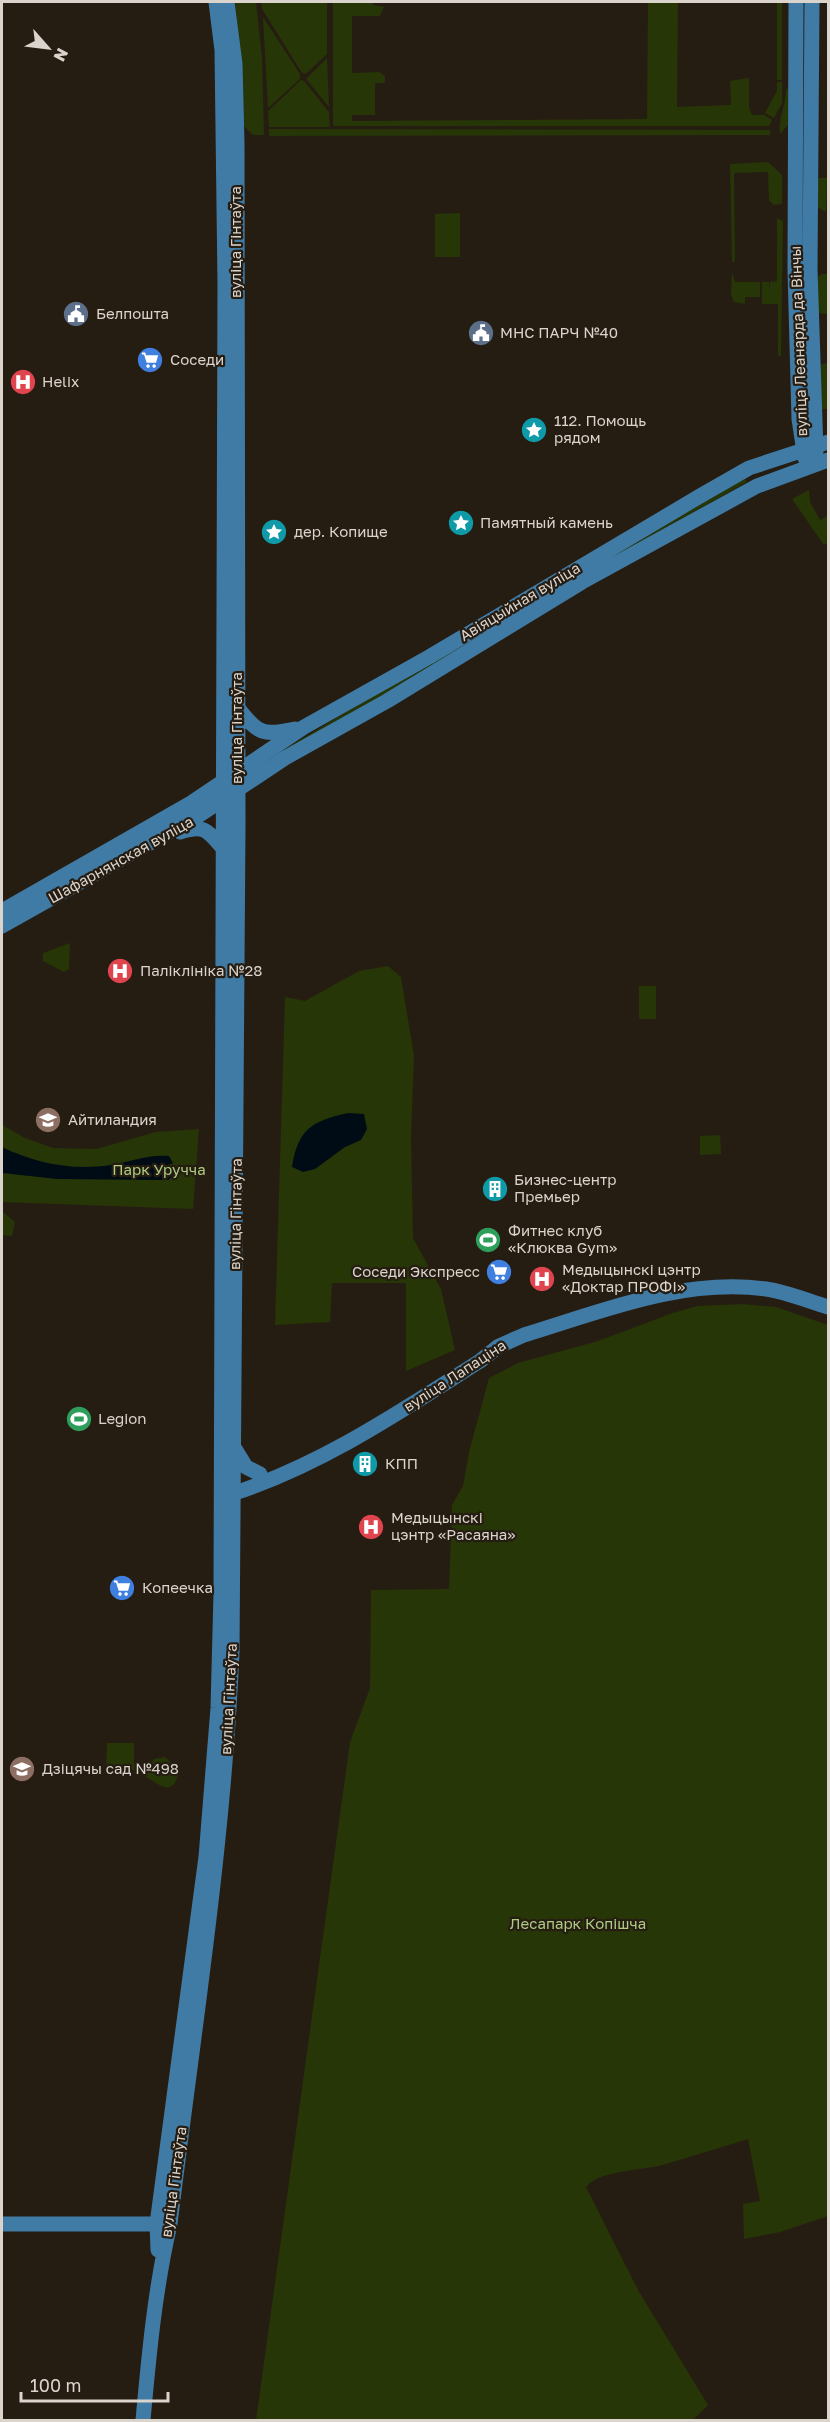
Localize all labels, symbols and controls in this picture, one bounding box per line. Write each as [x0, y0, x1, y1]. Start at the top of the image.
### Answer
north arrow [18, 18, 78, 78]
text: N [50, 45, 73, 65]
street label: вуліца Гінтаўта [226, 186, 244, 298]
street label: вуліца Леанарда да Вінчы [786, 245, 810, 437]
public building icon: Белпошта [61, 299, 91, 329]
place label: Белпошта [96, 304, 169, 322]
public building icon: МНС ПАРЧ №40 [466, 318, 496, 348]
place label: МНС ПАРЧ №40 [500, 323, 618, 341]
supermarket icon: Соседи [135, 345, 165, 375]
place label: Соседи [170, 350, 224, 368]
hospital icon: Helix [8, 367, 38, 397]
place label: Helix [42, 372, 79, 390]
place label: 112. Помощь рядом [554, 411, 646, 446]
place icon: 112. Помощь рядом [519, 415, 549, 445]
place icon: Памятный камень [446, 508, 476, 538]
place label: Памятный камень [480, 513, 613, 531]
place icon: дер. Копище [259, 517, 289, 547]
place label: дер. Копище [294, 522, 388, 540]
street label: Авіяцыйная вуліца [456, 558, 583, 644]
street label: вуліца Гінтаўта [227, 672, 245, 784]
street label: Шафарнянская вуліца [45, 812, 196, 907]
hospital icon: Паліклініка №28 [105, 956, 135, 986]
place label: Паліклініка №28 [140, 961, 262, 979]
school or university icon: Айтиландия [33, 1105, 63, 1135]
place label: Айтиландия [68, 1110, 157, 1128]
street label: вуліца Гінтаўта [225, 1158, 245, 1270]
park label: Парк Уручча [112, 1160, 206, 1178]
place label: Бизнес-центр Премьер [514, 1170, 616, 1205]
building icon: Бизнес-центр Премьер [480, 1174, 510, 1204]
place label: Фитнес клуб «Клюква Gym» [508, 1221, 617, 1256]
sports icon: Фитнес клуб «Клюква Gym» [473, 1225, 503, 1255]
supermarket icon: Соседи Экспресс [484, 1257, 514, 1287]
place label: Медыцынскі цэнтр «Доктар ПРОФІ» [562, 1260, 701, 1295]
place label: Соседи Экспресс [352, 1262, 480, 1280]
hospital icon: Медыцынскі цэнтр «Доктар ПРОФІ» [527, 1264, 557, 1294]
street label: вуліца Лапаціна [400, 1335, 509, 1415]
sports icon: Legion [64, 1404, 94, 1434]
place label: Legion [98, 1409, 147, 1427]
building icon: КПП [350, 1449, 380, 1479]
place label: КПП [385, 1454, 418, 1472]
place label: Медыцынскі цэнтр «Расаяна» [391, 1508, 516, 1543]
hospital icon: Медыцынскі цэнтр «Расаяна» [356, 1512, 386, 1542]
supermarket icon: Копеечка [107, 1573, 137, 1603]
place label: Копеечка [142, 1578, 213, 1596]
street label: вуліца Гінтаўта [216, 1643, 240, 1755]
school or university icon: Дзіцячы сад №498 [7, 1754, 37, 1784]
place label: Дзіцячы сад №498 [42, 1759, 179, 1777]
park label: Лесапарк Копішча [510, 1914, 646, 1932]
street label: вуліца Гінтаўта [156, 2125, 190, 2238]
scale bar [21, 2365, 168, 2403]
text: 100 m [30, 2374, 81, 2396]

